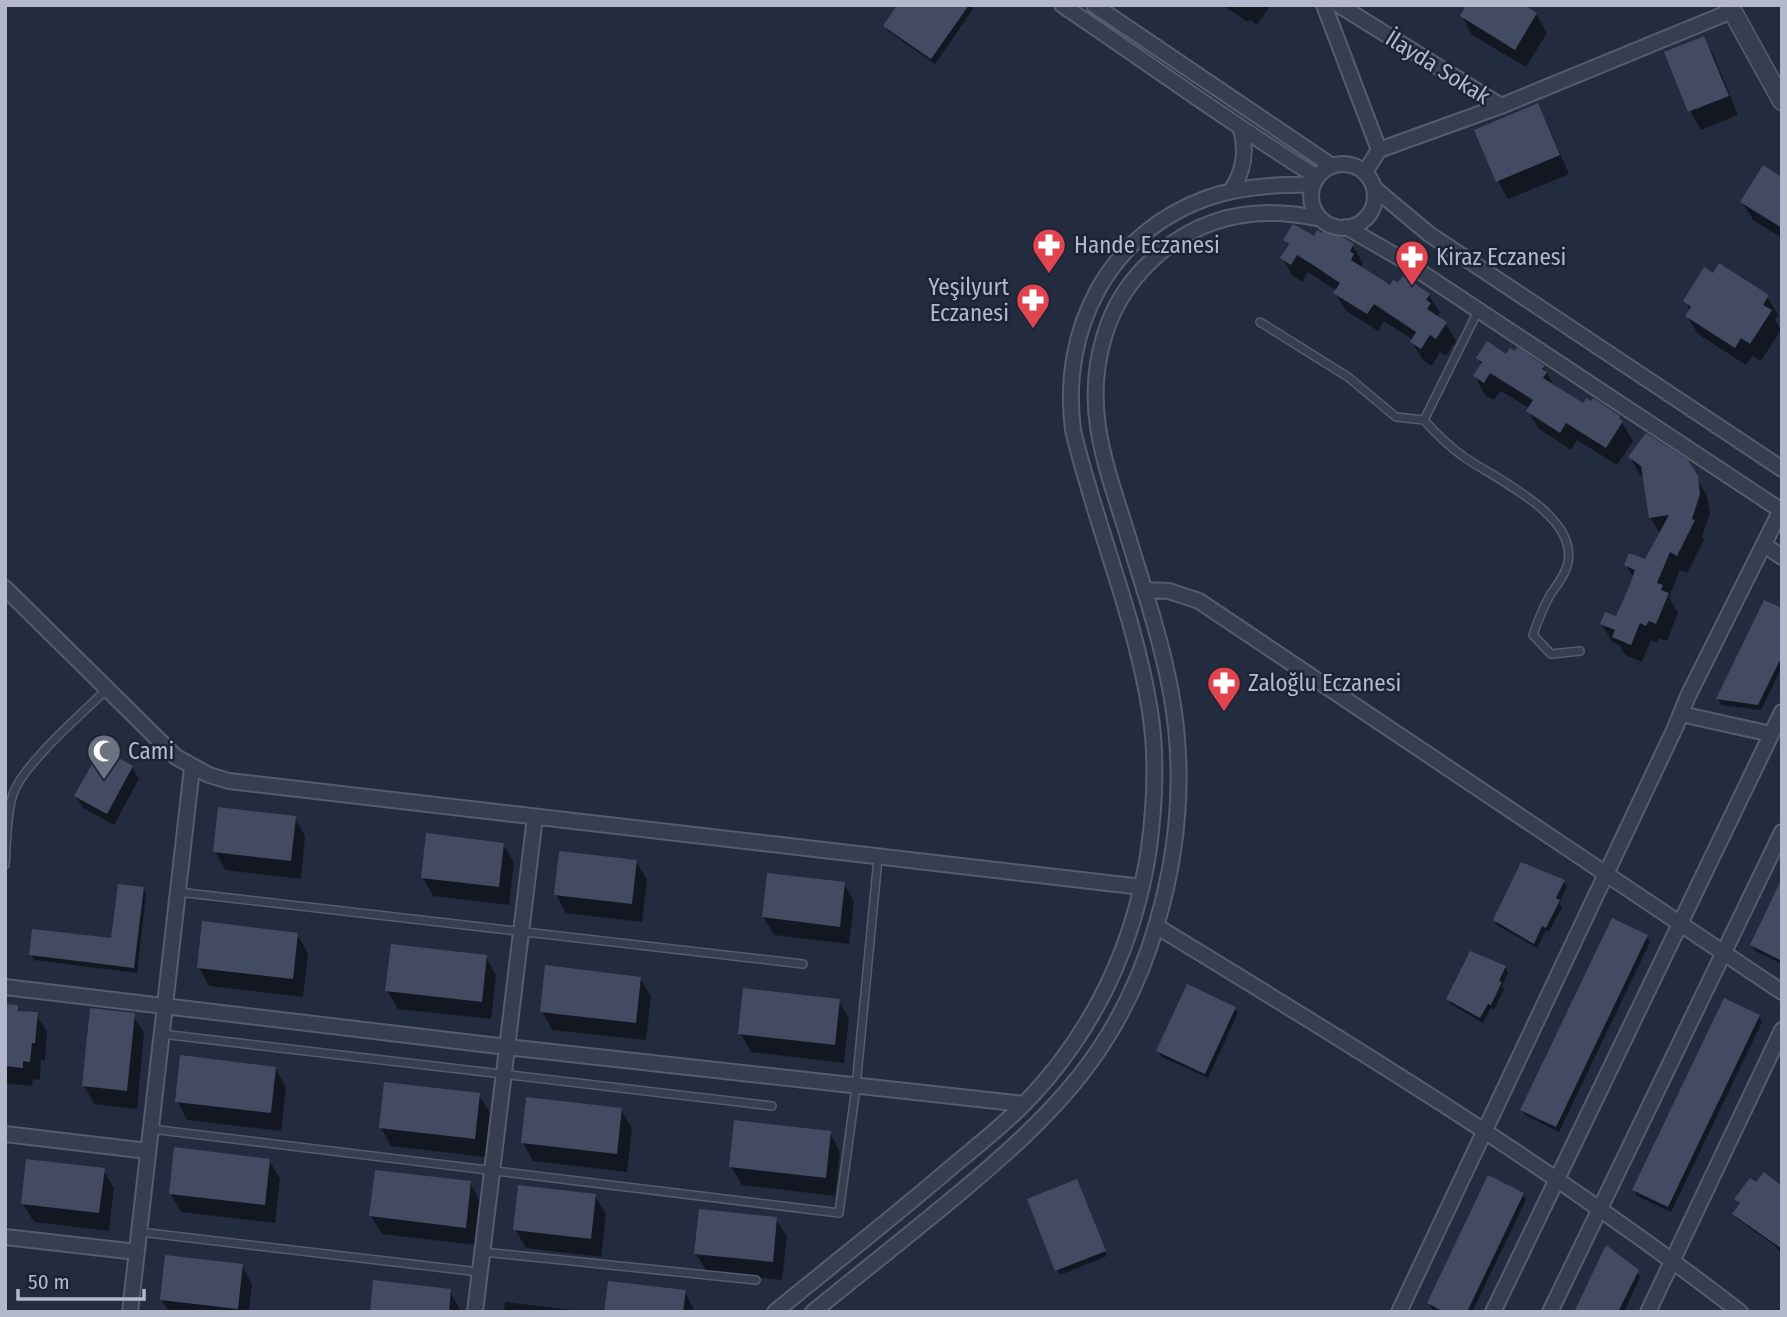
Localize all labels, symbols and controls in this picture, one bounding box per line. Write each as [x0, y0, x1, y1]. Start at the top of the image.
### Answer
street label: İlayda Sokak [1381, 24, 1496, 110]
pharmacy icon: Hande Eczanesi [1030, 226, 1068, 275]
place label: Hande Eczanesi [1074, 231, 1220, 259]
pharmacy icon: Kiraz Eczanesi [1393, 238, 1431, 287]
place label: Kiraz Eczanesi [1436, 243, 1566, 271]
place label: Yeşilyurt Eczanesi [928, 273, 1009, 327]
pharmacy icon: Yeşilyurt Eczanesi [1014, 281, 1052, 330]
pharmacy icon: Zaloğlu Eczanesi [1205, 664, 1243, 713]
place label: Zaloğlu Eczanesi [1248, 669, 1401, 697]
mosque icon: Cami [85, 732, 123, 781]
place label: Cami [128, 737, 174, 765]
scale bar [18, 1258, 144, 1302]
text: 50 m [28, 1269, 70, 1295]

